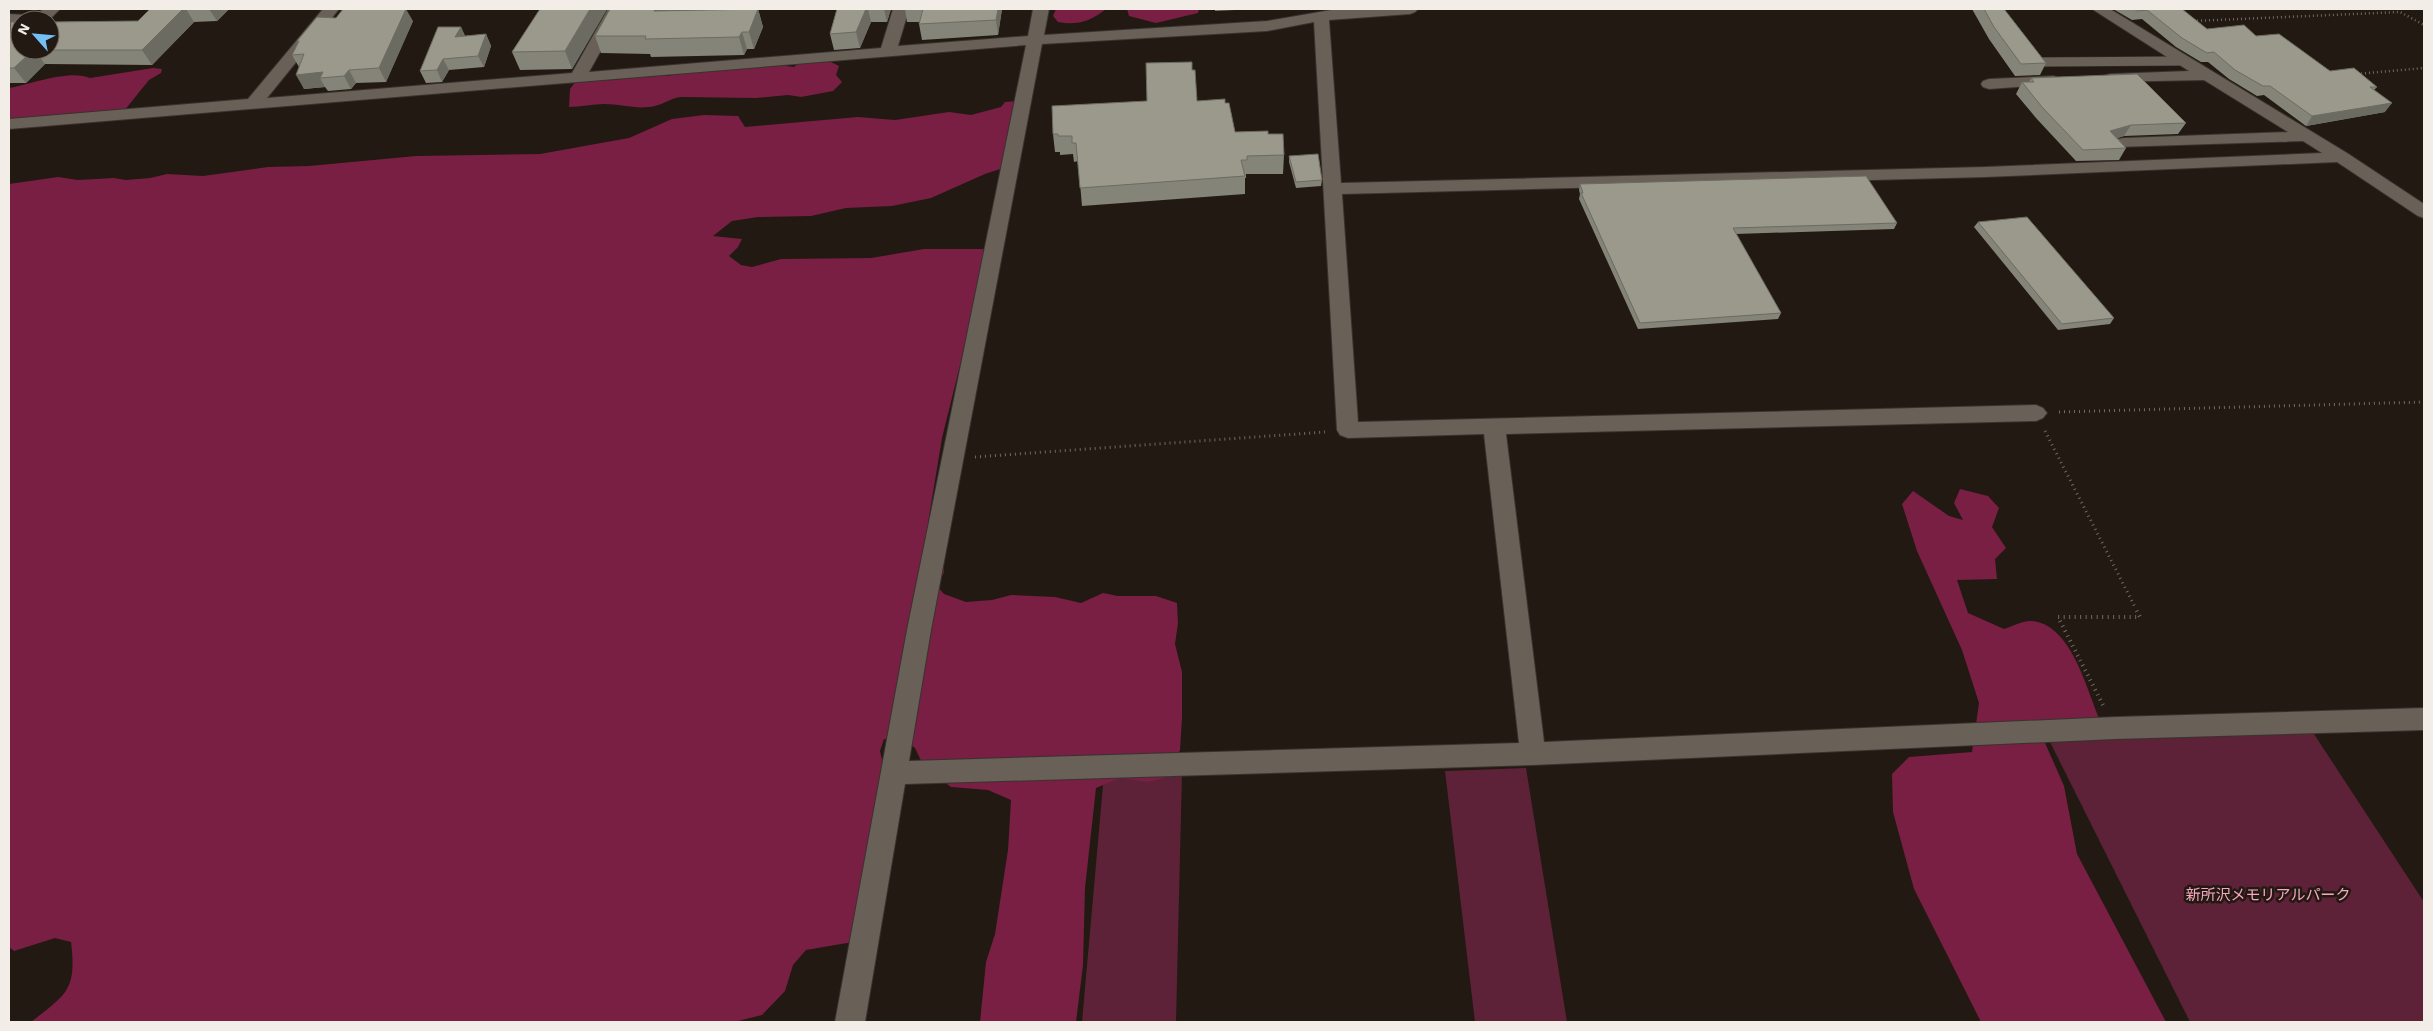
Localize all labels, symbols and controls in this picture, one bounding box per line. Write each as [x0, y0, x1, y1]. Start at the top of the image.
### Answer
north arrow [10, 10, 60, 60]
text: N [14, 21, 33, 37]
park label: 新所沢メモリアルパーク [2186, 886, 2350, 904]

